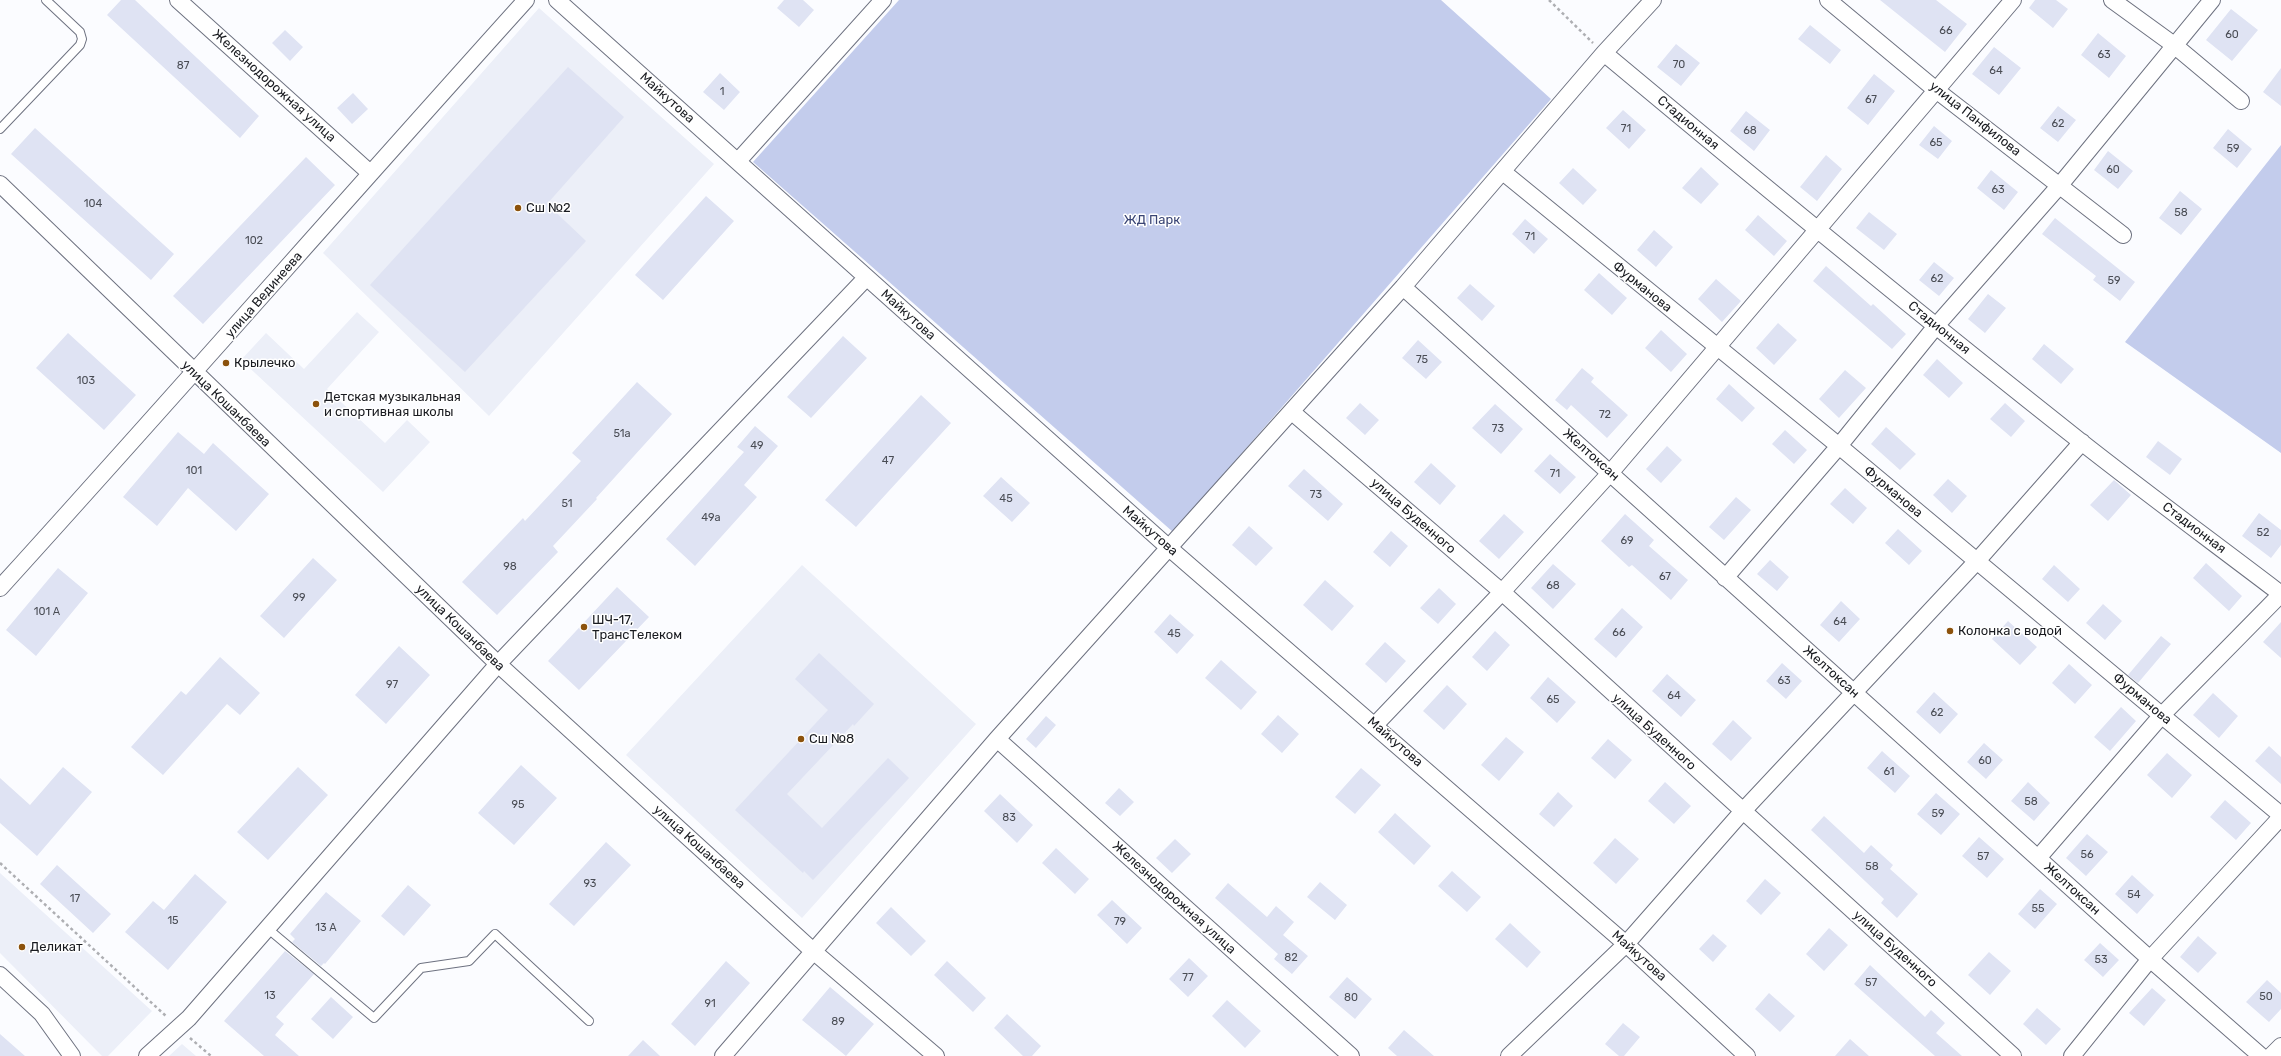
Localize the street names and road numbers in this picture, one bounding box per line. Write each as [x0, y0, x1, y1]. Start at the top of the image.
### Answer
street label: Железнодорожная улица [209, 26, 339, 146]
street label: Майкутова [636, 69, 698, 127]
street label: улица Панфилова [1926, 78, 2024, 160]
street label: Стадионная [1654, 93, 1722, 153]
street label: улица Вединеева [222, 249, 306, 341]
street label: Фурманова [1609, 258, 1675, 316]
street label: Майкутова [877, 286, 939, 344]
street label: Стадионная [1905, 298, 1973, 358]
street label: улица Кошанбаева [178, 357, 274, 451]
street label: Желтоксан [1560, 426, 1622, 484]
street label: Фурманова [1860, 463, 1926, 521]
street label: улица Буденного [1367, 475, 1459, 557]
street label: Стадионная [2159, 499, 2229, 557]
street label: Майкутова [1119, 503, 1181, 559]
street label: улица Кошанбаева [412, 581, 508, 675]
street label: Желтоксан [1800, 643, 1862, 701]
street label: Фурманова [2109, 670, 2175, 728]
street label: улица Буденного [1609, 690, 1699, 774]
street label: Майкутова [1364, 714, 1426, 770]
street label: улица Кошанбаева [650, 802, 748, 892]
street label: Железнодорожная улица [1109, 838, 1239, 958]
street label: Желтоксан [2041, 860, 2103, 918]
street label: улица Буденного [1850, 907, 1940, 991]
street label: Майкутова [1608, 927, 1670, 985]

